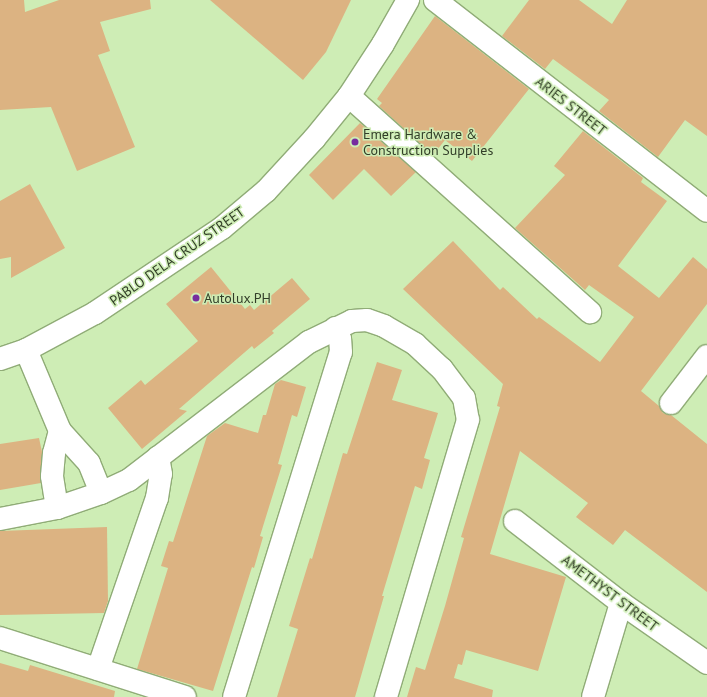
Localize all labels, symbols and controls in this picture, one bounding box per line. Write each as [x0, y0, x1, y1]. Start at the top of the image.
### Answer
street label: ARIES STREET [532, 73, 610, 139]
place label: Emera Hardware & Construction Supplies [363, 126, 493, 158]
marker: Emera Hardware & Construction Supplies [350, 137, 360, 147]
street label: PABLO DELA CRUZ STREET [106, 203, 248, 309]
place label: Autolux.PH [204, 290, 271, 306]
marker: Autolux.PH [191, 293, 201, 303]
street label: AMETHYST STREET [558, 551, 662, 635]

